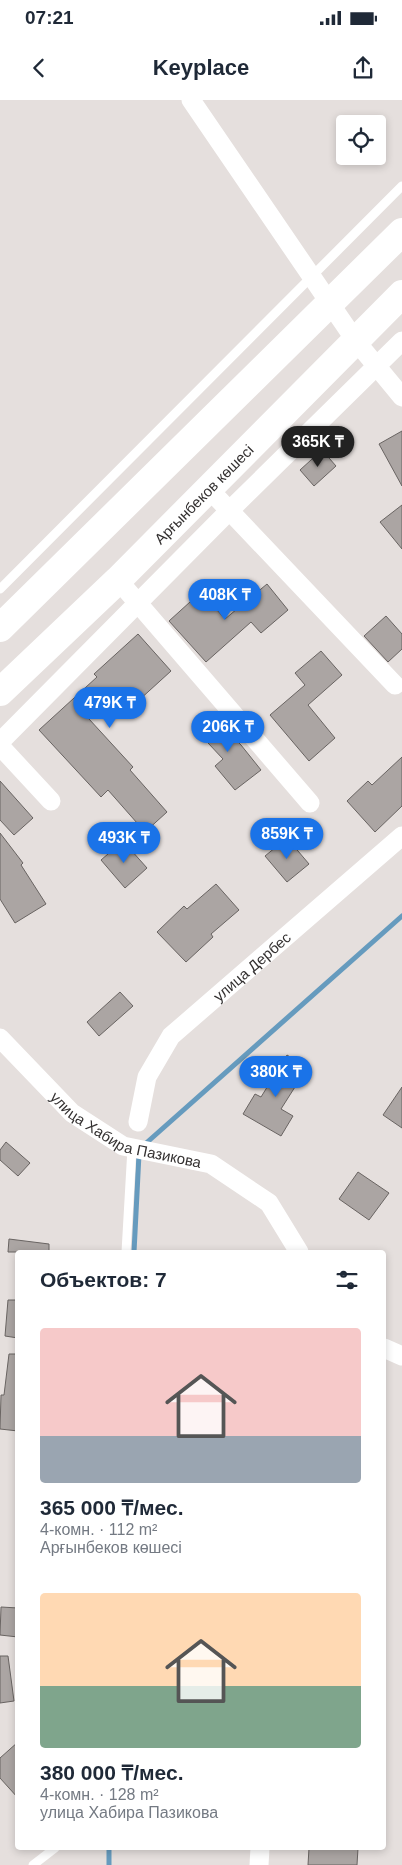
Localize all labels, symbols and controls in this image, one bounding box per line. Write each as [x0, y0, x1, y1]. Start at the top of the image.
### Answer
text: 07:21 [25, 7, 74, 28]
icon: back [25, 54, 53, 82]
icon: share [349, 54, 377, 82]
text: Keyplace [153, 55, 249, 80]
map controls [336, 115, 386, 165]
button: locate [336, 115, 386, 165]
pin: 365K ₸ [277, 426, 359, 468]
text: 365K ₸ [292, 433, 344, 450]
street label: Арғынбеков көшесі [151, 441, 256, 547]
pin: 408K ₸ [184, 578, 266, 621]
text: 408K ₸ [199, 586, 251, 603]
pin: 479K ₸ [69, 686, 151, 729]
text: 479K ₸ [84, 694, 136, 711]
pin: 206K ₸ [187, 710, 269, 753]
text: 206K ₸ [202, 718, 254, 735]
pin: 859K ₸ [246, 818, 328, 860]
pin: 493K ₸ [83, 822, 165, 864]
text: 859K ₸ [261, 825, 313, 842]
text: 493K ₸ [98, 829, 150, 846]
street label: улица Дербес [210, 928, 294, 1004]
pin: 380K ₸ [235, 1056, 317, 1098]
text: 380K ₸ [250, 1063, 302, 1080]
street label: улица Хабира Пазикова [47, 1088, 204, 1170]
icon: filters [333, 1266, 361, 1294]
text: Объектов: 7 [40, 1268, 167, 1291]
icon: home [156, 1361, 246, 1451]
text: 365 000 ₸/мес. [40, 1496, 184, 1519]
text: 4-комн. · 112 m² [40, 1521, 157, 1538]
text: Арғынбеков көшесі [40, 1539, 182, 1556]
icon: home [156, 1626, 246, 1716]
text: 380 000 ₸/мес. [40, 1761, 184, 1784]
text: 4-комн. · 128 m² [40, 1786, 159, 1803]
text: улица Хабира Пазикова [40, 1804, 218, 1821]

